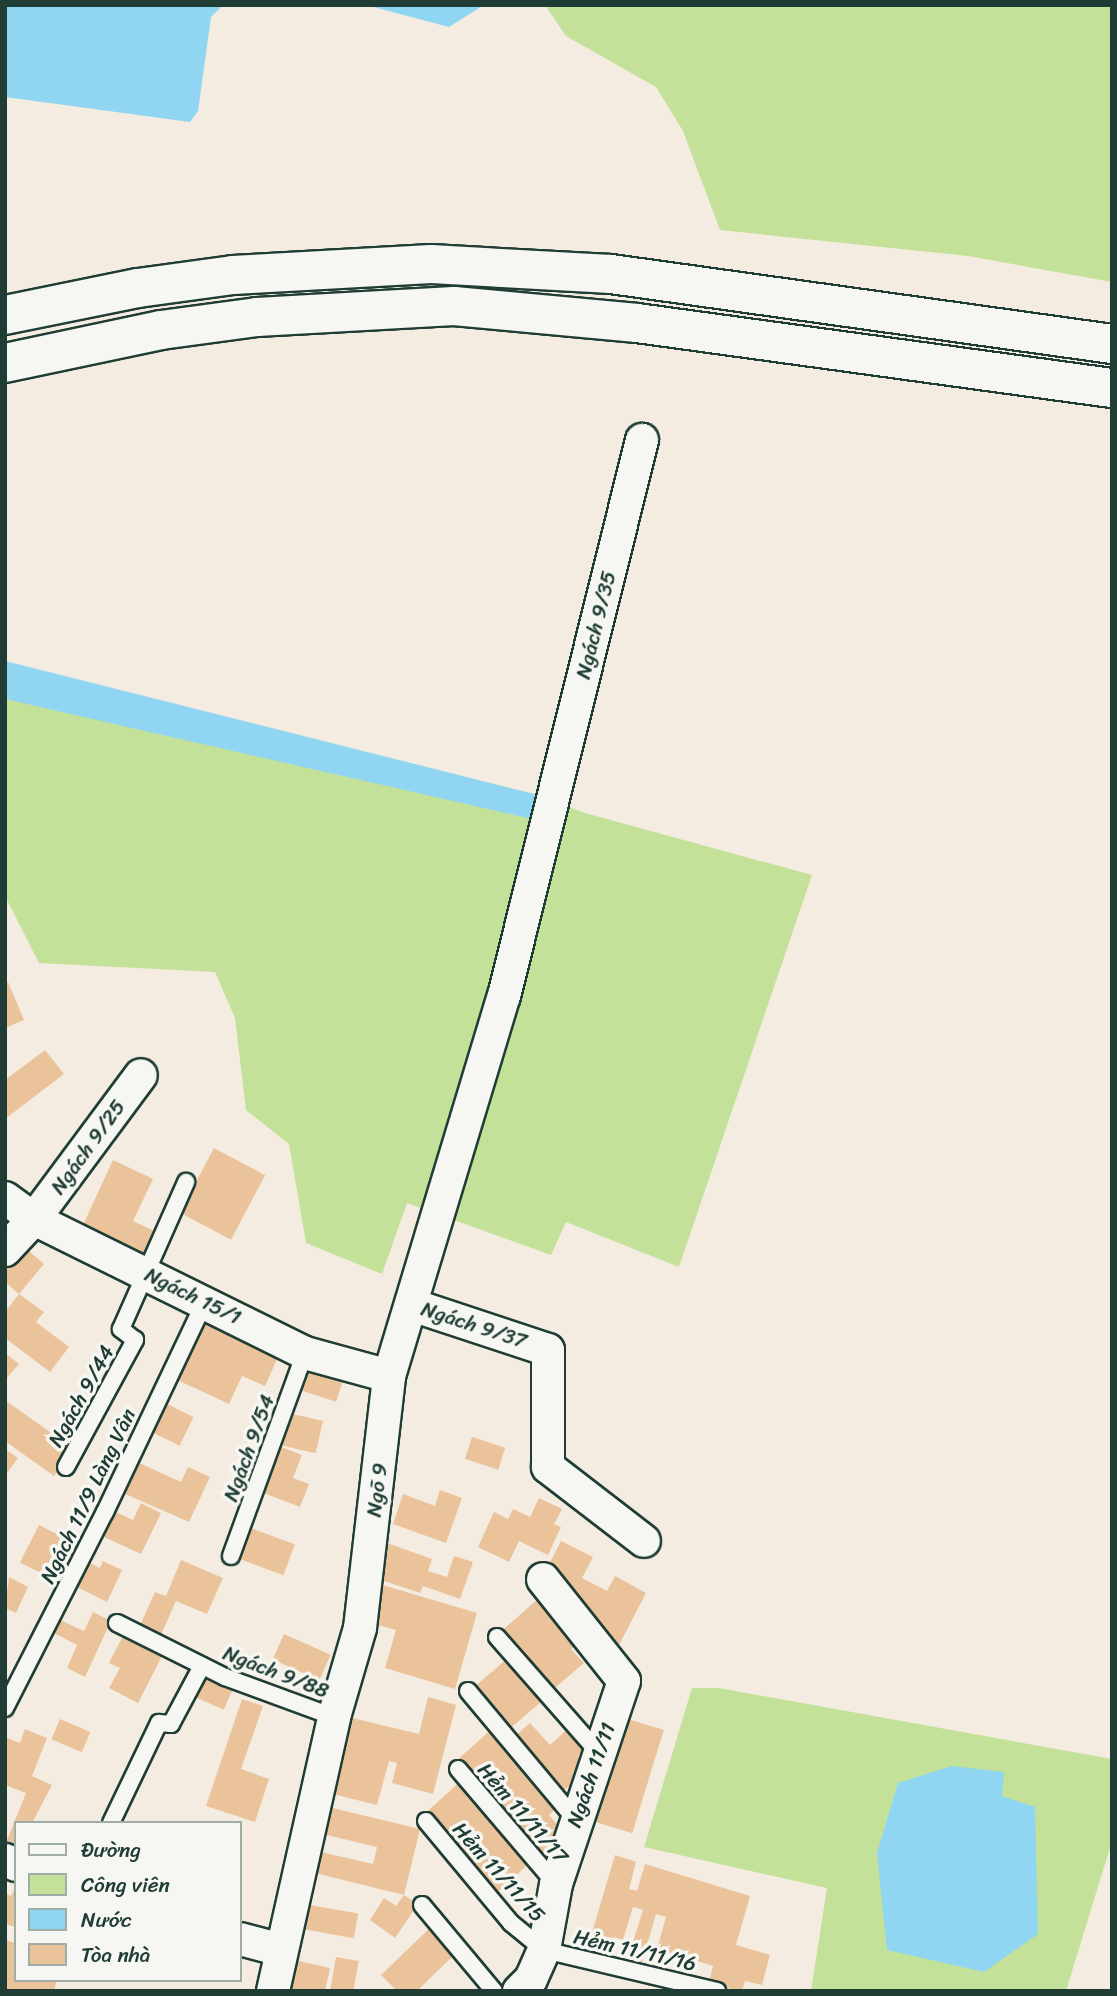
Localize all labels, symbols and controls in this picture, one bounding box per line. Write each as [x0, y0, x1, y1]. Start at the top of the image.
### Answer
street label: Ngách 9/35 [570, 568, 622, 682]
street label: Ngách 9/25 [45, 1095, 131, 1199]
street label: Ngách 15/1 [141, 1262, 245, 1330]
street label: Ngách 9/37 [418, 1296, 530, 1354]
street label: Ngách 9/44 [43, 1341, 119, 1451]
street label: Ngách 9/54 [218, 1391, 280, 1505]
street label: Ngách 11/9 Làng Vân [35, 1405, 141, 1587]
street label: Ngõ 9 [361, 1462, 393, 1518]
street label: Ngách 9/88 [220, 1640, 332, 1704]
street label: Ngách 11/11 [561, 1719, 621, 1831]
street label: Hẻm 11/11/17 [472, 1758, 574, 1868]
street label: Hẻm 11/11/15 [447, 1817, 551, 1927]
legend [14, 1821, 242, 1982]
text: Đường [81, 1831, 141, 1869]
text: Công viên [81, 1866, 170, 1904]
text: Nước [81, 1901, 131, 1939]
street label: Hẻm 11/11/16 [571, 1924, 699, 1976]
text: Tòa nhà [81, 1936, 150, 1974]

